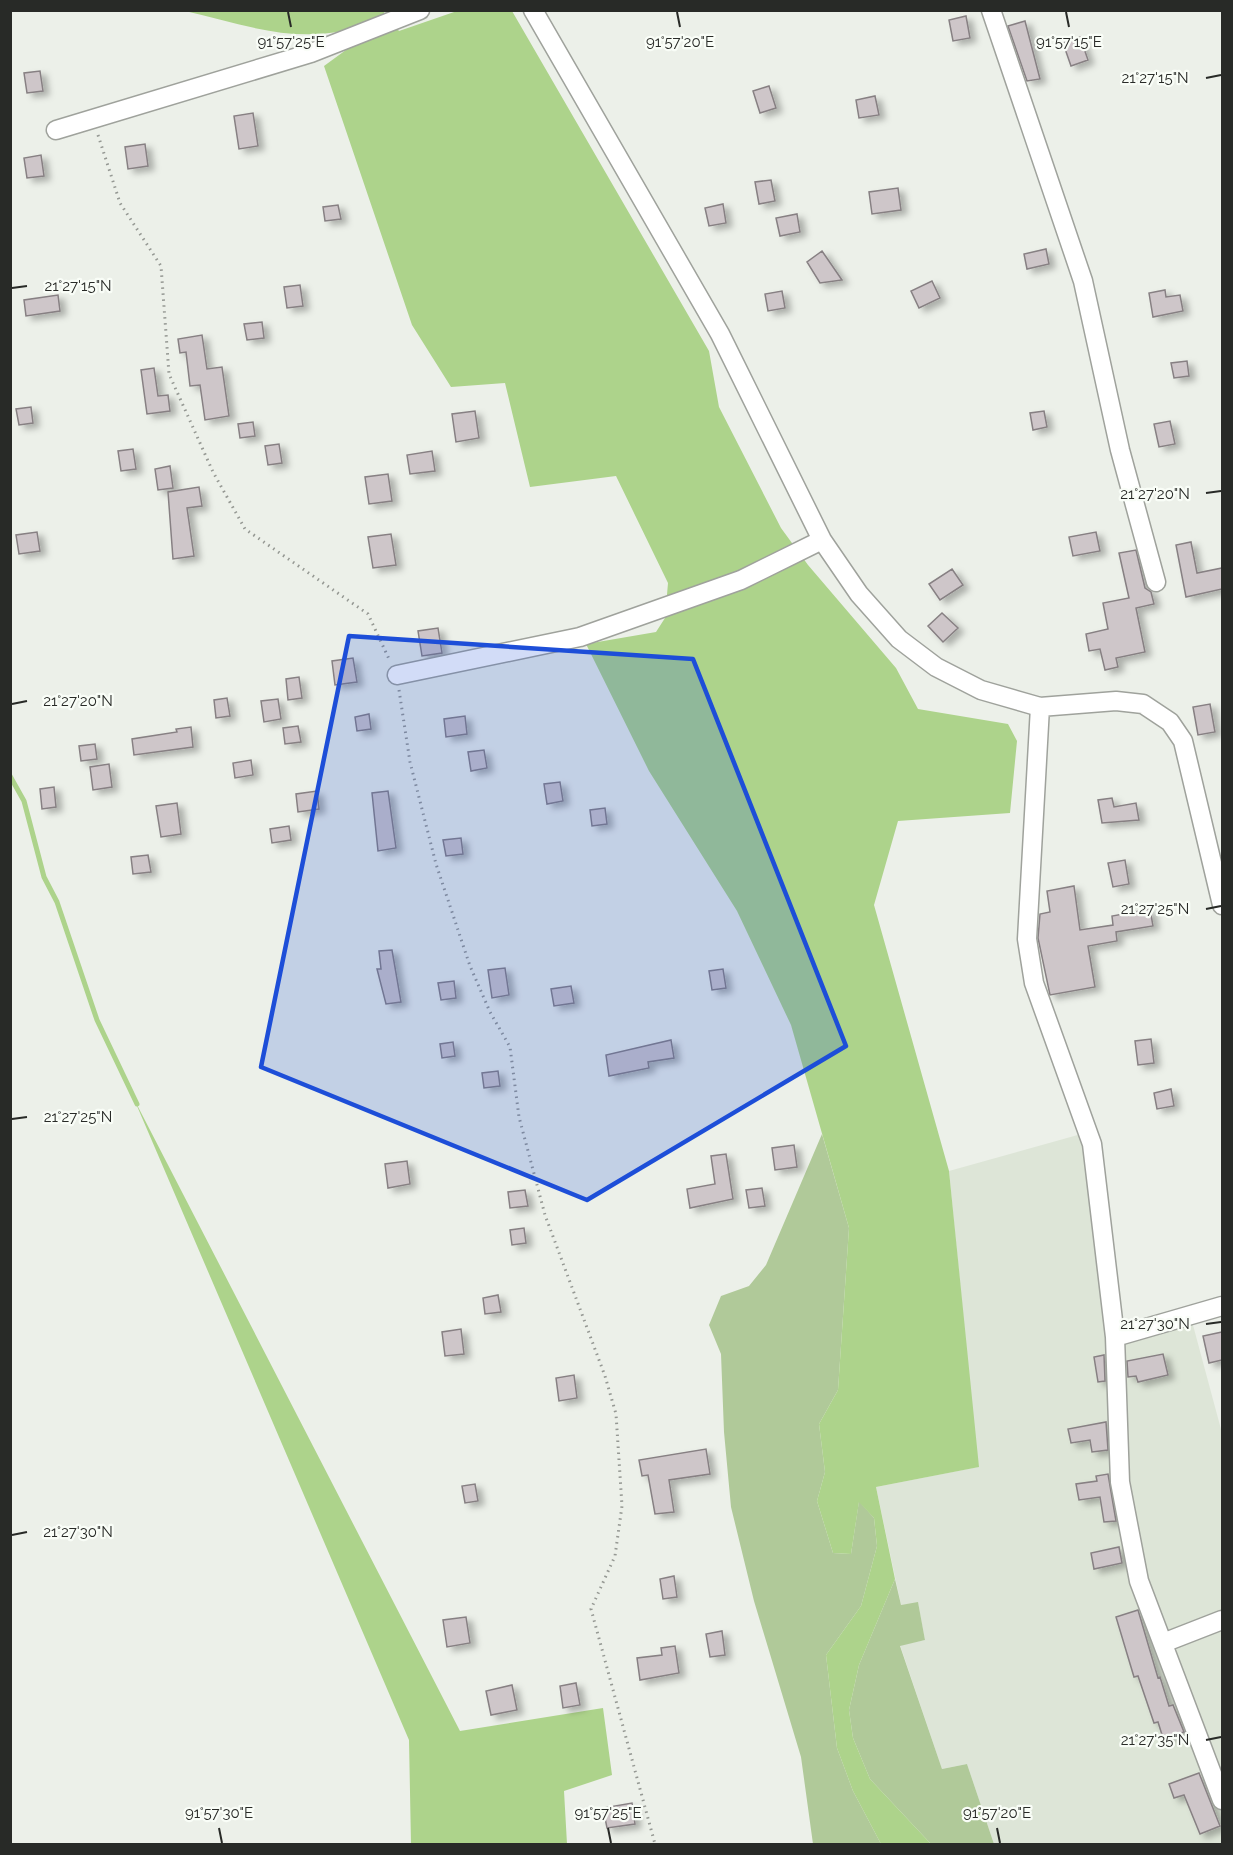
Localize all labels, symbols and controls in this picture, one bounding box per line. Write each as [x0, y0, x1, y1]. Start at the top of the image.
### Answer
text: 91°57'25"E [257, 33, 325, 51]
text: 91°57'20"E [646, 33, 714, 51]
text: 91°57'15"E [1036, 33, 1102, 51]
text: 21°27'15"N [1121, 69, 1189, 87]
text: 21°27'15"N [44, 277, 112, 295]
text: 21°27'20"N [1120, 485, 1190, 503]
text: 21°27'20"N [43, 692, 113, 710]
text: 21°27'25"N [1121, 900, 1189, 918]
text: 21°27'25"N [44, 1108, 112, 1126]
text: 21°27'30"N [1120, 1315, 1190, 1333]
text: 21°27'30"N [43, 1523, 113, 1541]
text: 21°27'35"N [1121, 1731, 1189, 1749]
text: 91°57'30"E [185, 1804, 253, 1822]
text: 91°57'25"E [574, 1804, 642, 1822]
text: 91°57'20"E [963, 1804, 1031, 1822]

